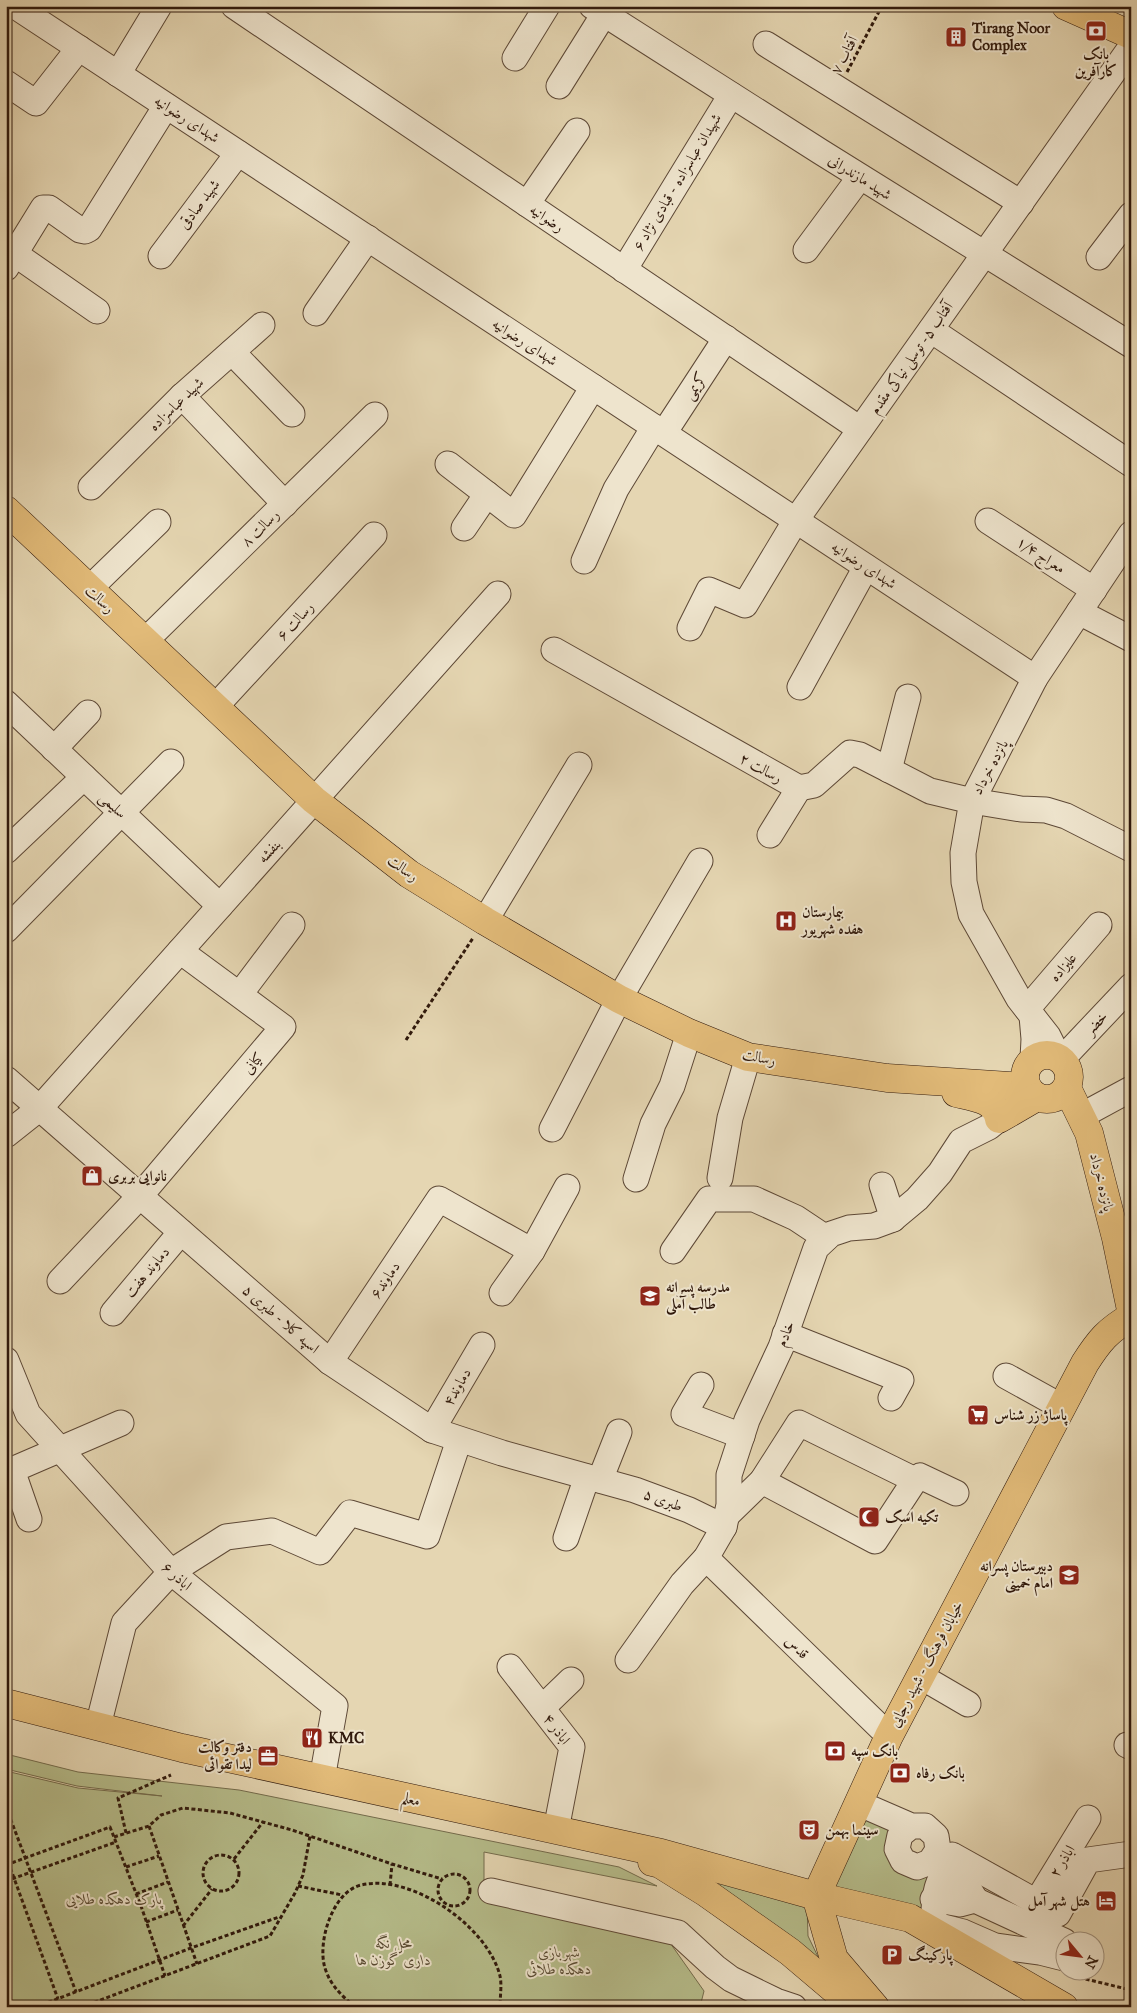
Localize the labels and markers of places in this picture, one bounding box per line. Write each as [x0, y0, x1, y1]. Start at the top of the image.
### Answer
place label: Tirang Noor Complex [971, 19, 1050, 55]
bank icon: بانک کارآفرین [1084, 19, 1108, 43]
building icon: Tirang Noor Complex [944, 25, 968, 49]
place label: بانک کارآفرین [1075, 45, 1117, 81]
place label: بیمارستان هفده شهریور [800, 903, 864, 939]
hospital icon: بیمارستان هفده شهریور [774, 909, 798, 933]
shop icon: نانوایی بربری [80, 1164, 104, 1188]
place label: نانوایی بربری [108, 1167, 167, 1186]
place label: مدرسه پسرانه طالب آملی [665, 1278, 730, 1316]
school or university icon: مدرسه پسرانه طالب آملی [638, 1284, 662, 1308]
supermarket icon: پاساژ زر شناس [966, 1403, 990, 1427]
place label: پاساژ زر شناس [994, 1406, 1068, 1426]
mosque icon: تکیه اسک [857, 1505, 881, 1529]
place label: تکیه اسک [885, 1508, 939, 1526]
place label: دبیرستان پسرانه امام خمینی [980, 1557, 1053, 1596]
school or university icon: دبیرستان پسرانه امام خمینی [1057, 1563, 1081, 1587]
restaurant icon: KMC [300, 1726, 324, 1750]
place label: KMC [328, 1729, 364, 1747]
place label: دفتر وکالت لیدا تقوائی [198, 1738, 252, 1773]
bank icon: بانک سپه [823, 1739, 847, 1763]
place label: بانک سپه [851, 1742, 898, 1761]
office icon: دفتر وکالت لیدا تقوائی [256, 1744, 280, 1768]
bank icon: بانک رفاه [888, 1761, 912, 1785]
place label: بانک رفاه [916, 1764, 965, 1782]
theatre icon: سینما بهمن [797, 1818, 821, 1842]
place label: سینما بهمن [825, 1821, 879, 1841]
hotel icon: هتل شهر آمل [1094, 1889, 1118, 1913]
place label: هتل شهر آمل [1027, 1892, 1090, 1912]
parking icon: پارکینگ [880, 1943, 904, 1967]
place label: پارکینگ [908, 1945, 953, 1966]

